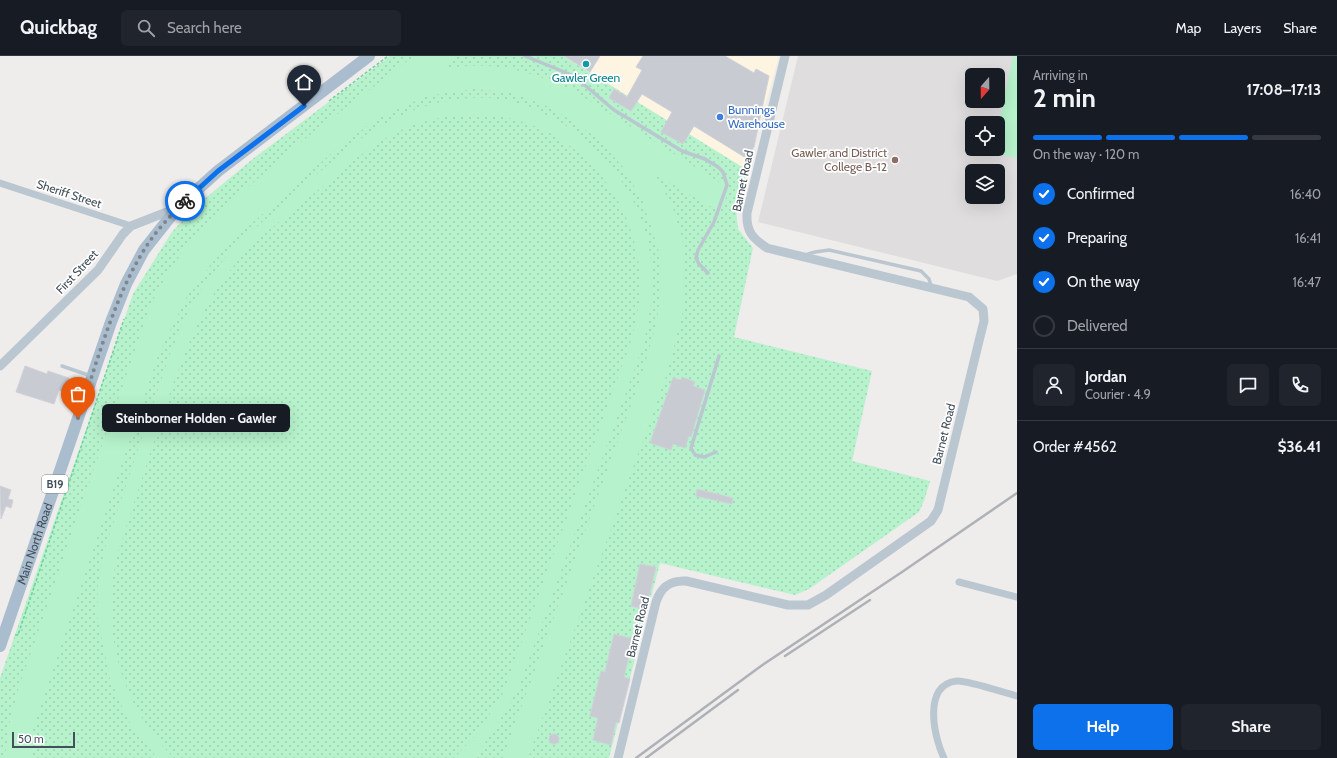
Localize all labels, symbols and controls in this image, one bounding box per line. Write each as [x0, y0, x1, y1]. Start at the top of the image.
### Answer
search box [121, 10, 401, 46]
text: Quickbag [20, 16, 97, 39]
icon: search [135, 17, 157, 39]
text: Search here [167, 19, 242, 37]
text: Map [1176, 19, 1201, 37]
text: Layers [1223, 19, 1261, 37]
text: Share [1283, 19, 1317, 37]
marker: Gawler Green [581, 59, 591, 69]
pin [287, 65, 321, 106]
text: Arriving in [1033, 67, 1088, 83]
north arrow [965, 68, 1005, 108]
map controls [965, 68, 1005, 204]
place label: Gawler Green [552, 70, 620, 85]
icon: home [293, 71, 315, 93]
text: 17:08–17:13 [1247, 81, 1321, 99]
text: 2 min [1033, 82, 1096, 114]
place label: Bunnings Warehouse [728, 102, 785, 131]
marker: Bunnings Warehouse [715, 112, 725, 122]
button: locate [965, 116, 1005, 156]
place label: Gawler and District College B-12 [791, 145, 887, 174]
text: On the way · 120 m [1033, 146, 1139, 162]
street label: Barnet Road [729, 149, 756, 213]
marker: Gawler and District College B-12 [890, 155, 900, 165]
button: layers [965, 164, 1005, 204]
street label: Sheriff Street [35, 176, 104, 211]
courier [165, 181, 205, 221]
icon: check [1033, 183, 1055, 205]
text: Confirmed [1067, 185, 1135, 203]
text: 16:40 [1290, 186, 1321, 202]
icon: bike [174, 190, 196, 212]
icon: check [1033, 227, 1055, 249]
text: Preparing [1067, 229, 1127, 247]
text: 16:41 [1295, 230, 1321, 246]
street label: First Street [52, 246, 101, 297]
icon: check [1033, 271, 1055, 293]
text: On the way [1067, 273, 1140, 291]
text: 16:47 [1293, 274, 1321, 290]
text: Delivered [1067, 317, 1128, 335]
button: person [1033, 364, 1075, 406]
button: chat [1227, 364, 1269, 406]
button: phone [1279, 364, 1321, 406]
text: Jordan [1085, 368, 1127, 386]
pin [61, 377, 95, 418]
icon: bag [67, 383, 89, 405]
text: Courier · 4.9 [1085, 386, 1151, 402]
street label: Barnet Road [929, 402, 958, 466]
callout: Steinborner Holden - Gawler [102, 404, 290, 432]
text: Steinborner Holden - Gawler [116, 410, 276, 426]
text: Order #4562 [1033, 438, 1117, 456]
text: $36.41 [1278, 438, 1321, 456]
road number: B19 [42, 475, 68, 493]
street label: Main North Road [14, 501, 55, 587]
street label: Barnet Road [623, 595, 652, 659]
button: Help [1033, 704, 1173, 750]
button: Share [1181, 704, 1321, 750]
scale bar [12, 730, 75, 749]
text: 50 m [18, 732, 44, 746]

